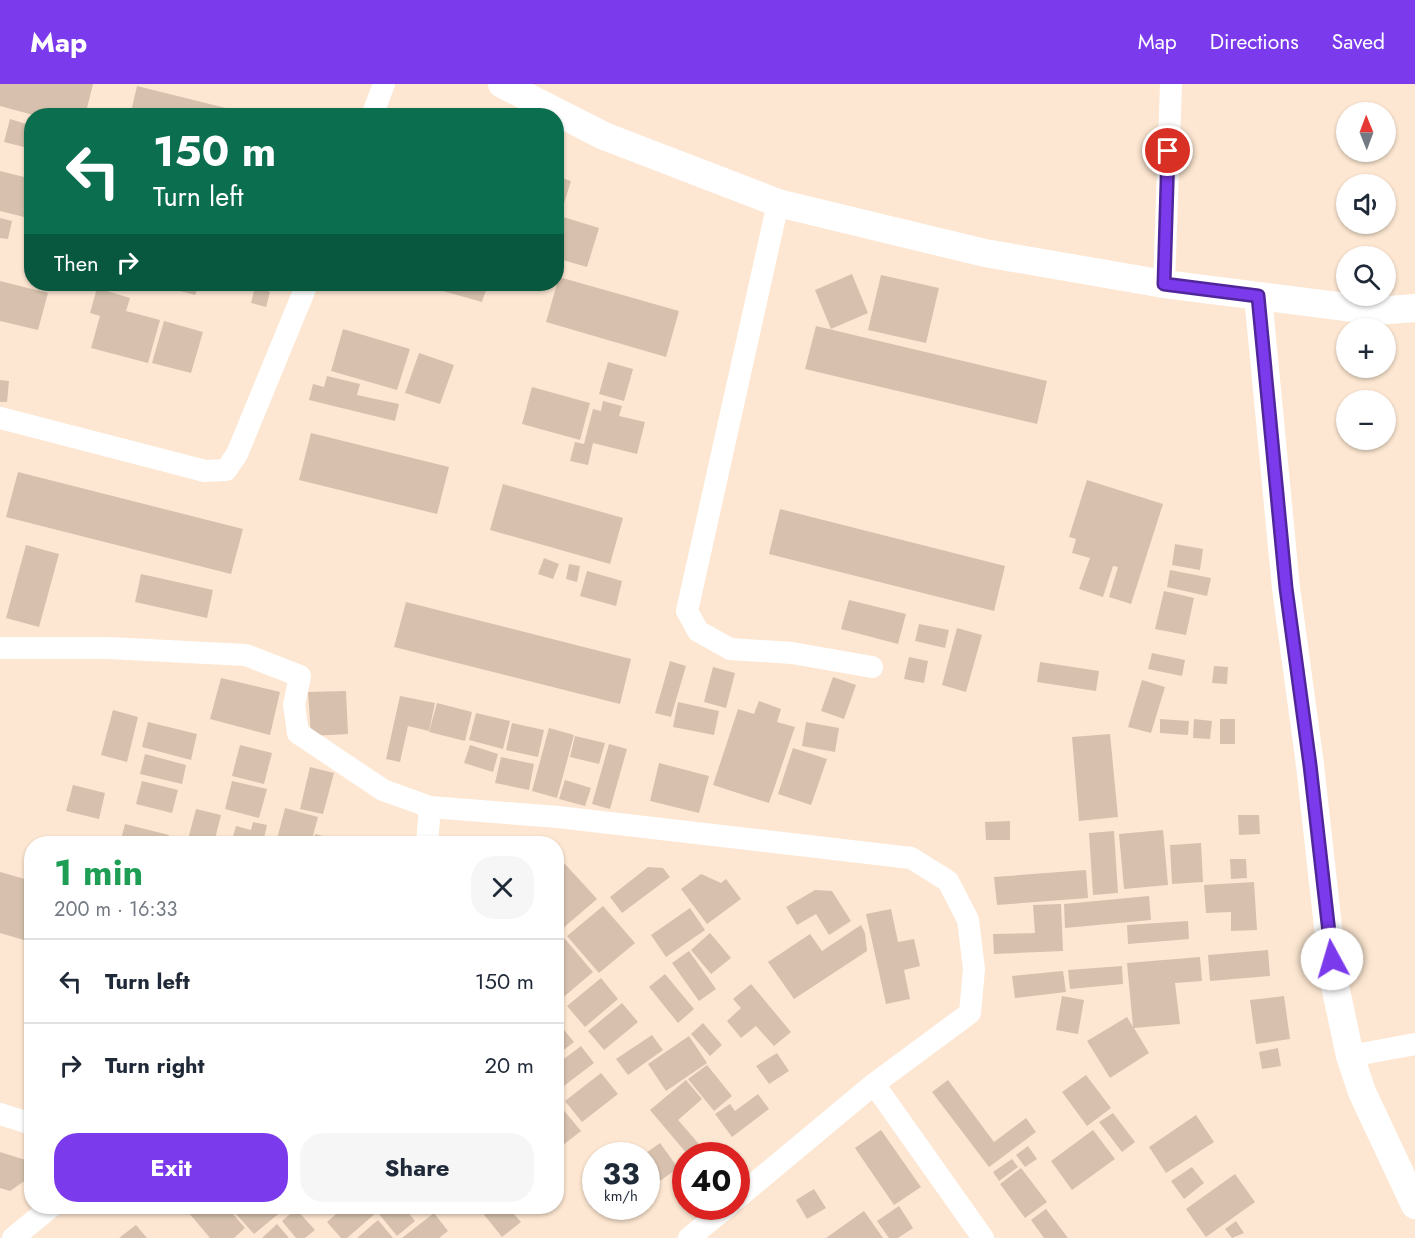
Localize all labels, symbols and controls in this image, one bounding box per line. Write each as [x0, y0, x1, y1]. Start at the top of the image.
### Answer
text: Map [30, 22, 87, 63]
text: Map [1138, 27, 1177, 57]
text: Directions [1210, 27, 1299, 57]
text: Saved [1332, 27, 1385, 57]
north arrow [1336, 102, 1396, 162]
map controls [1336, 102, 1396, 450]
text: 150 m [153, 121, 276, 182]
pin [1142, 125, 1193, 176]
icon: left [54, 132, 132, 210]
icon: arrive [1151, 134, 1184, 167]
button: sound [1336, 174, 1396, 234]
text: Turn left [153, 177, 243, 216]
icon: right [111, 246, 144, 279]
button: search [1336, 246, 1396, 306]
text: Then [54, 247, 99, 279]
button: + [1336, 318, 1396, 378]
button: − [1336, 390, 1396, 450]
text: 1 min [54, 846, 143, 898]
button: close [471, 856, 534, 919]
text: 200 m · 16:33 [54, 895, 177, 924]
position arrow [1300, 927, 1364, 991]
icon: left [54, 965, 87, 998]
text: Turn left [105, 965, 190, 997]
text: 150 m [475, 965, 534, 997]
icon: right [54, 1049, 87, 1082]
text: Turn right [105, 1049, 205, 1081]
text: 20 m [485, 1049, 534, 1081]
button: Exit [54, 1133, 288, 1202]
button: Share [300, 1133, 534, 1202]
speed limit sign: 40 [672, 1142, 750, 1220]
text: 33 [602, 1152, 640, 1195]
text: km/h [604, 1185, 638, 1207]

